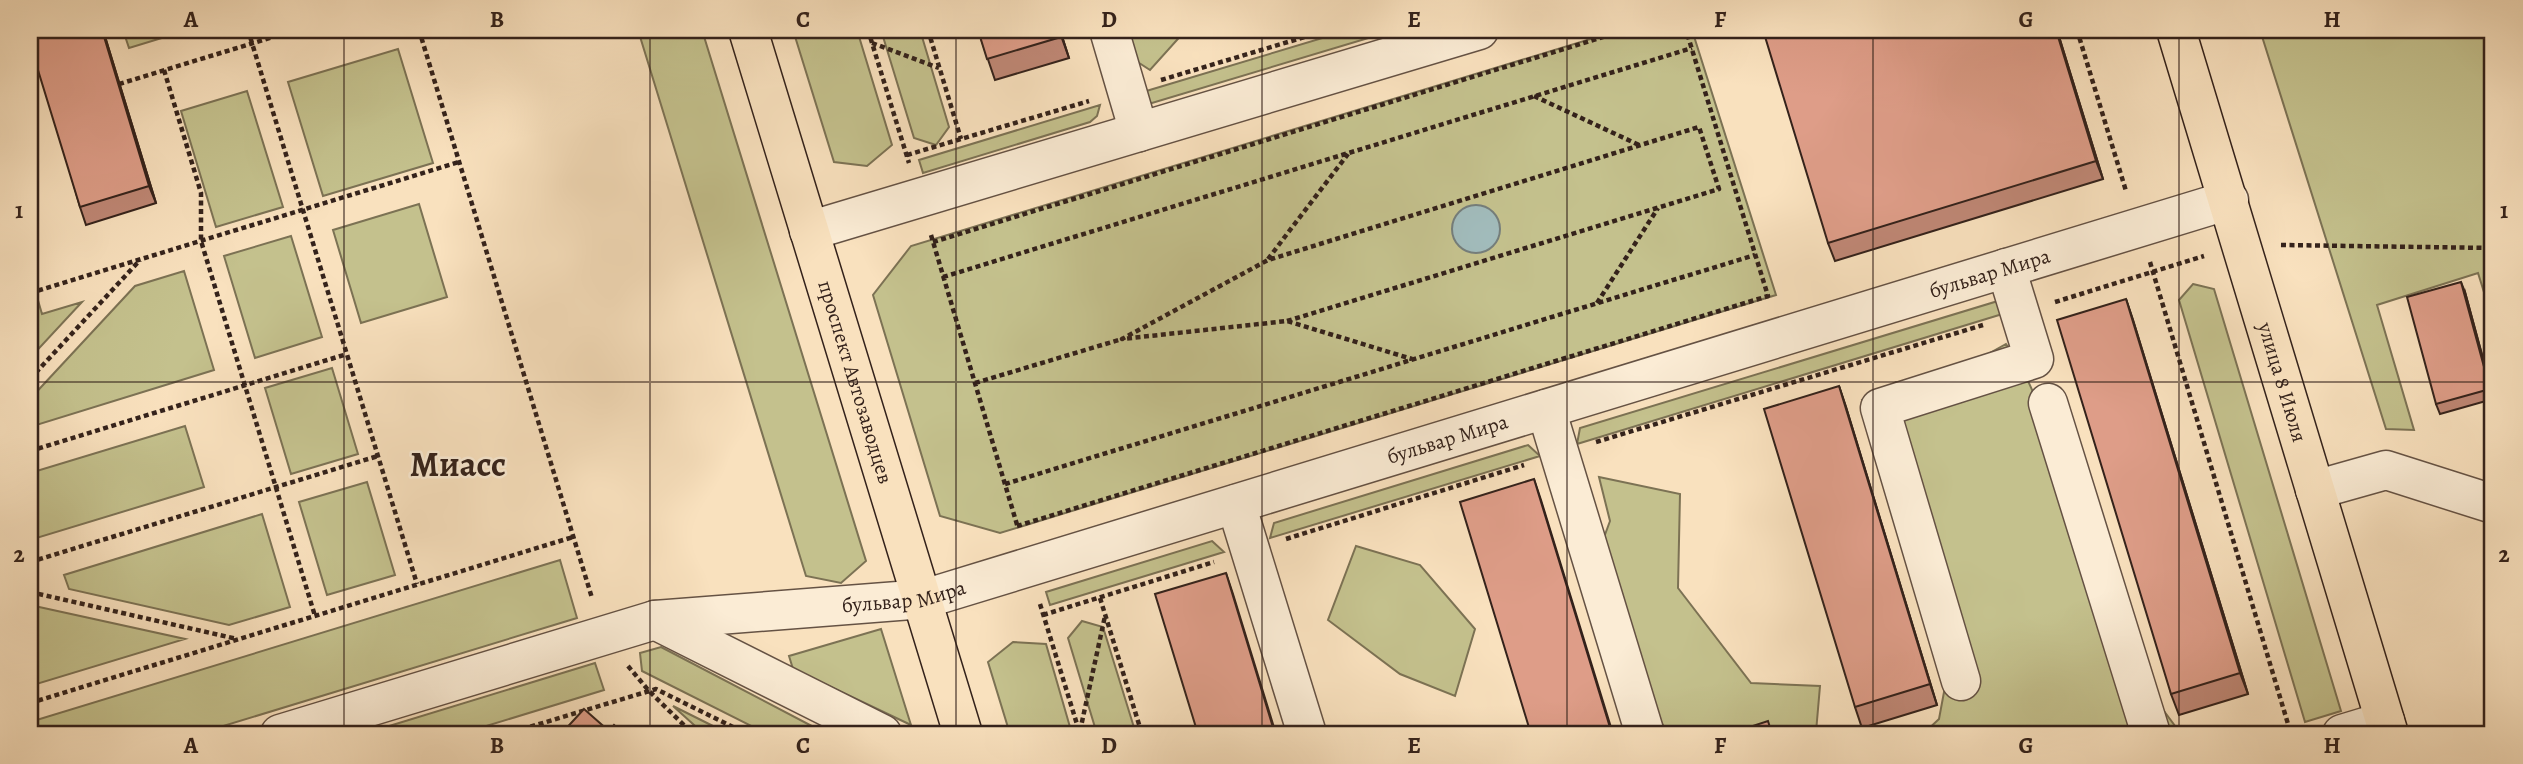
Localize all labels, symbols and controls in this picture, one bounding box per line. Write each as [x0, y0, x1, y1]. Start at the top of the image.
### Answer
text: A [183, 4, 199, 35]
text: B [490, 4, 504, 35]
text: C [796, 4, 810, 35]
text: D [1101, 4, 1117, 35]
text: E [1407, 4, 1421, 35]
text: F [1714, 4, 1727, 35]
text: G [2018, 4, 2034, 35]
text: H [2323, 4, 2341, 35]
text: 1 [15, 195, 23, 226]
text: 1 [2500, 195, 2508, 226]
street label: бульвар Мира [1926, 241, 2054, 305]
street label: проспект Автозаводцев [811, 277, 900, 487]
street label: улица 8 Июля [2251, 318, 2314, 446]
street label: бульвар Мира [1383, 407, 1512, 471]
district label: Миасс [410, 440, 506, 488]
text: 2 [13, 539, 25, 570]
text: 2 [2498, 539, 2510, 570]
street label: бульвар Мира [841, 573, 969, 619]
text: A [183, 730, 199, 761]
text: B [490, 730, 504, 761]
text: C [796, 730, 810, 761]
text: D [1101, 730, 1117, 761]
text: E [1407, 730, 1421, 761]
text: F [1714, 730, 1727, 761]
text: G [2018, 730, 2034, 761]
text: H [2323, 730, 2341, 761]

